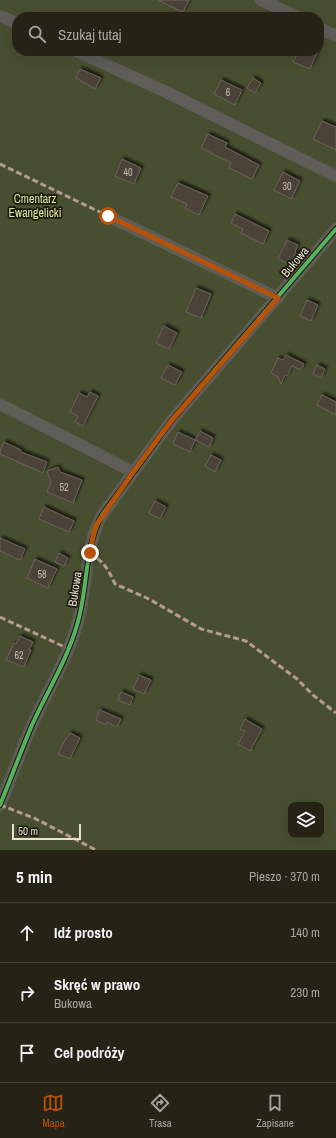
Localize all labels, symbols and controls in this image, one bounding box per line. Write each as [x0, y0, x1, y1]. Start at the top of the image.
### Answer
search box [12, 12, 324, 56]
icon: search [26, 23, 48, 45]
text: Szukaj tutaj [58, 24, 122, 45]
house number: 6 [226, 86, 231, 99]
house number: 40 [123, 166, 133, 179]
house number: 30 [282, 180, 292, 193]
park label: Cmentarz Ewangelicki [8, 191, 62, 221]
route start [99, 207, 117, 225]
street label: Bukowa [278, 243, 313, 281]
house number: 52 [59, 481, 69, 494]
route end [81, 544, 99, 562]
house number: 58 [37, 568, 47, 581]
street label: Bukowa [64, 570, 86, 608]
house number: 62 [14, 649, 24, 662]
map controls [288, 802, 324, 838]
button: layers [288, 802, 324, 838]
scale bar [12, 822, 81, 841]
text: 50 m [18, 824, 38, 838]
text: 5 min [16, 865, 52, 888]
text: Pieszo · 370 m [249, 868, 320, 885]
icon: ahead [16, 922, 38, 944]
text: Idź prosto [54, 922, 113, 943]
text: 140 m [290, 924, 320, 941]
text: Skręć w prawo [54, 974, 140, 995]
icon: right [16, 982, 38, 1004]
text: 230 m [290, 984, 320, 1001]
text: Bukowa [54, 995, 92, 1012]
icon: arrive [16, 1042, 38, 1064]
text: Cel podróży [54, 1042, 124, 1063]
tab: Mapa [42, 1092, 65, 1130]
tab: Trasa [149, 1092, 172, 1130]
tab: Zapisane [256, 1092, 294, 1130]

